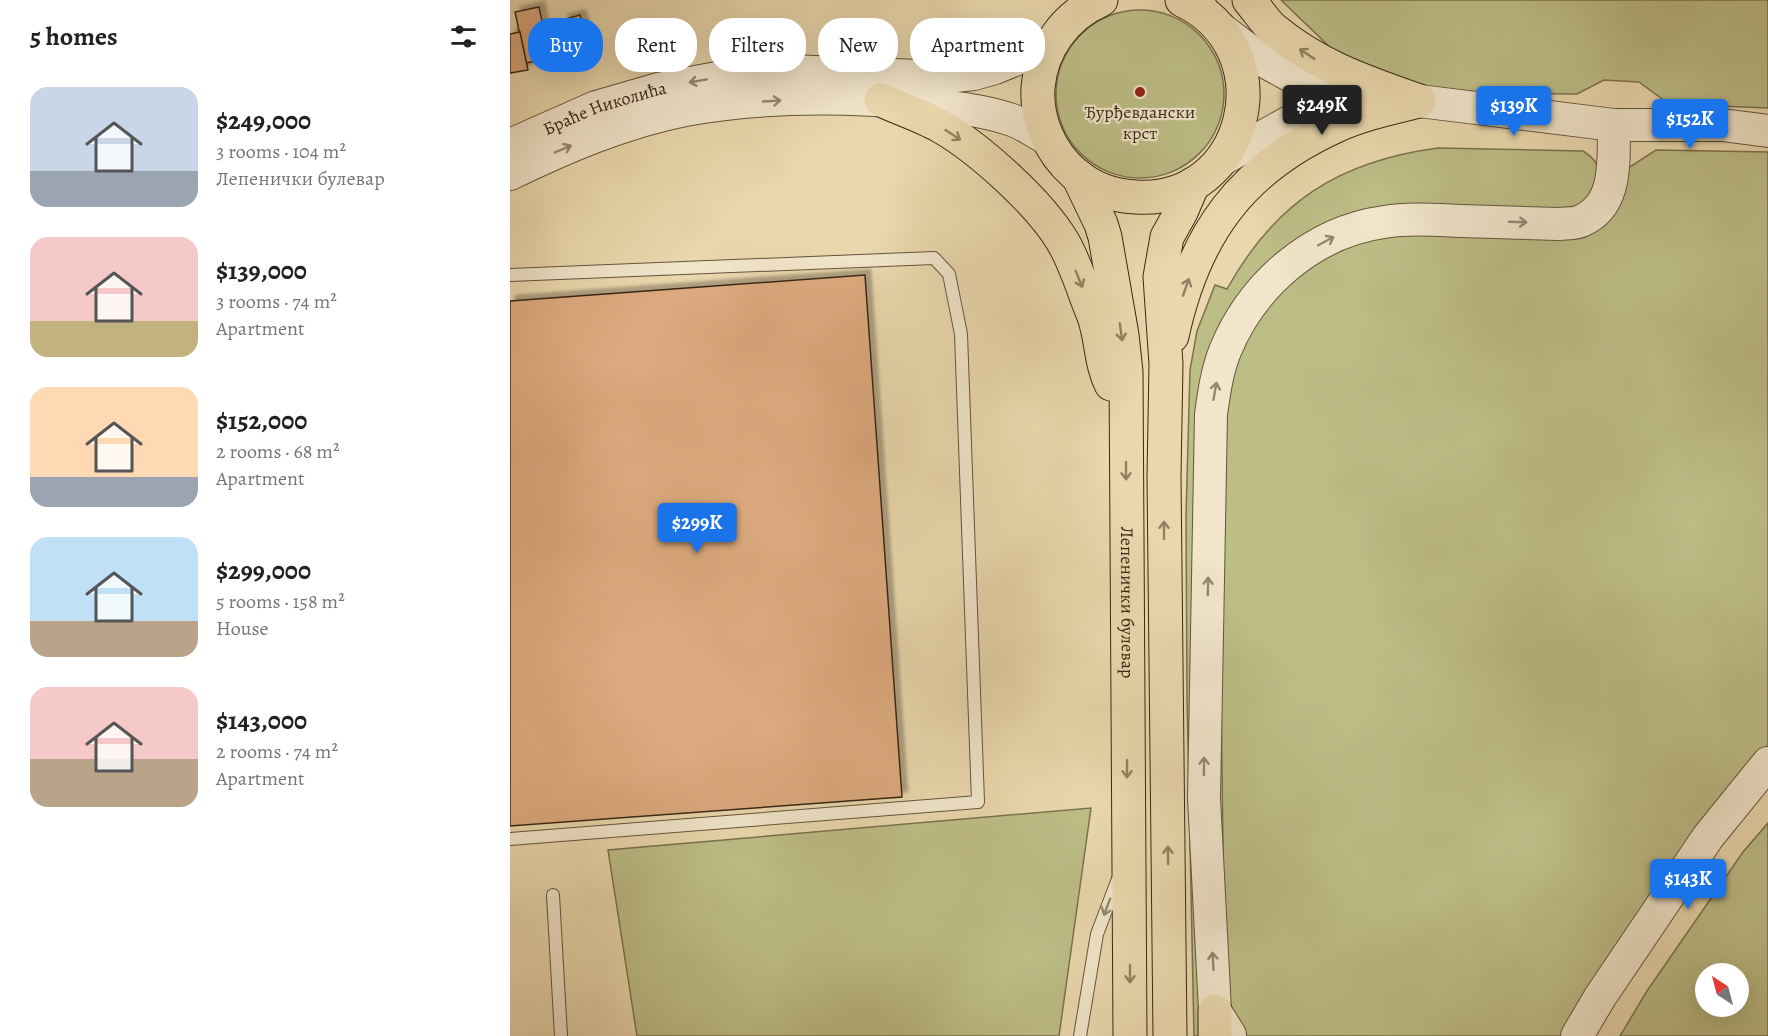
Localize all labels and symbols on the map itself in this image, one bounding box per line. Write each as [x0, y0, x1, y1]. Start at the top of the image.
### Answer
one-way arrow [1300, 48, 1316, 60]
street label: Браће Николића [539, 76, 669, 141]
one-way arrow [689, 76, 709, 87]
marker: Ђурђевдански крст [1133, 85, 1147, 99]
pin: $249K [1280, 85, 1364, 136]
pin: $139K [1472, 86, 1556, 137]
one-way arrow [762, 95, 782, 106]
pin: $152K [1648, 99, 1732, 150]
place label: Ђурђевдански крст [1085, 100, 1195, 145]
one-way arrow [944, 128, 961, 141]
one-way arrow [553, 143, 572, 154]
one-way arrow [1507, 217, 1527, 228]
one-way arrow [1317, 234, 1335, 246]
one-way arrow [1074, 269, 1085, 287]
one-way arrow [1182, 278, 1193, 297]
one-way arrow [1116, 322, 1127, 341]
one-way arrow [1210, 382, 1221, 402]
one-way arrow [1120, 460, 1132, 480]
pin: $299K [655, 503, 739, 554]
one-way arrow [1158, 520, 1170, 540]
street label: Лепенички булевар [1115, 526, 1140, 679]
one-way arrow [1202, 577, 1213, 597]
one-way arrow [1198, 757, 1210, 777]
one-way arrow [1121, 758, 1133, 778]
one-way arrow [1162, 846, 1174, 866]
pin: $143K [1646, 859, 1730, 910]
one-way arrow [1101, 897, 1112, 916]
one-way arrow [1207, 952, 1218, 972]
one-way arrow [1124, 963, 1136, 983]
north arrow [1695, 963, 1749, 1017]

